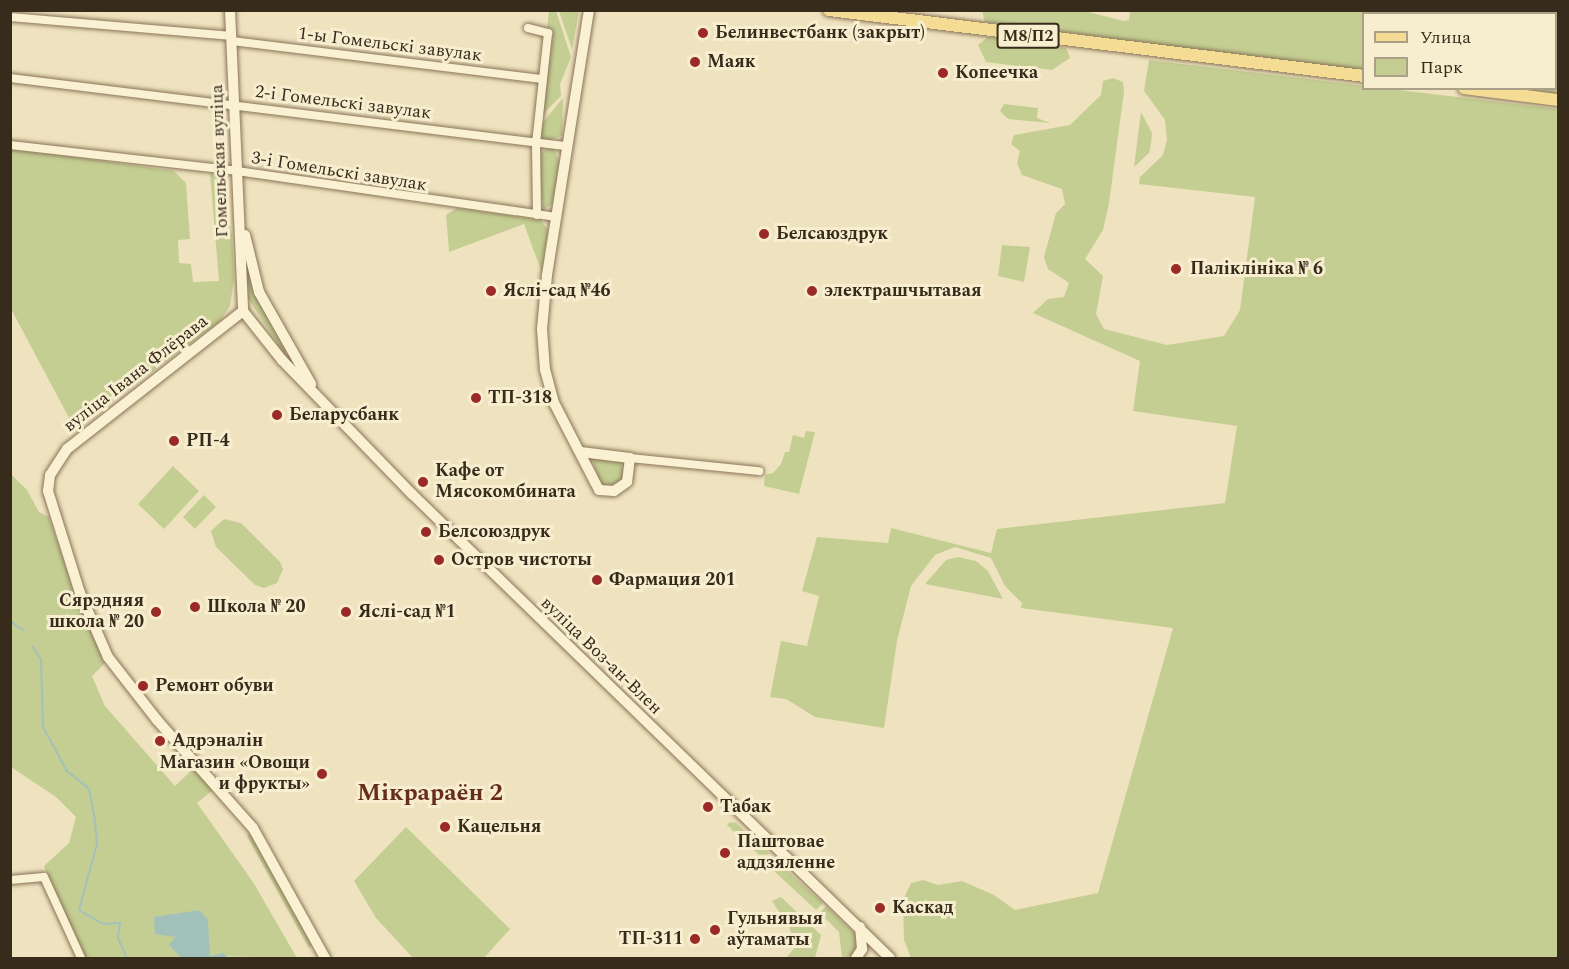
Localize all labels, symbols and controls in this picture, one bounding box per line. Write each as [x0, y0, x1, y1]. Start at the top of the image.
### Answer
legend [1362, 12, 1557, 90]
place label: Белинвестбанк (закрыт) [715, 22, 925, 44]
street label: 1-ы Гомельскі завулак [297, 23, 483, 67]
road number: М8/П2 [996, 23, 1060, 49]
text: Улица [1420, 24, 1471, 51]
marker: Белинвестбанк (закрыт) [696, 26, 710, 40]
place label: Маяк [707, 51, 756, 73]
text: Парк [1420, 54, 1463, 81]
marker: Маяк [688, 55, 702, 69]
place label: Копеечка [955, 62, 1038, 84]
marker: Копеечка [936, 66, 950, 80]
street label: 2-і Гомельскі завулак [254, 81, 432, 125]
street label: Гомельская вуліца [207, 84, 233, 238]
street label: 3-і Гомельскі завулак [250, 147, 428, 197]
place label: Белсаюздрук [776, 223, 888, 245]
marker: Белсаюздрук [757, 227, 771, 241]
place label: Паліклініка № 6 [1190, 258, 1323, 280]
marker: Паліклініка № 6 [1167, 260, 1185, 278]
place label: Яслі-сад №46 [503, 280, 611, 302]
place label: электрашчытавая [824, 280, 981, 302]
marker: Яслі-сад №46 [484, 284, 498, 298]
marker: электрашчытавая [805, 284, 819, 298]
street label: вуліца Івана Флёрава [60, 311, 212, 437]
place label: ТП-318 [488, 387, 552, 409]
marker: ТП-318 [469, 391, 483, 405]
place label: Беларусбанк [289, 404, 399, 426]
marker: Беларусбанк [270, 408, 284, 422]
place label: РП-4 [186, 430, 230, 452]
marker: РП-4 [167, 434, 181, 448]
place label: Кафе от Мясокомбината [435, 461, 576, 504]
marker: Кафе от Мясокомбината [416, 475, 430, 489]
place label: Белсоюздрук [438, 521, 551, 543]
marker: Белсоюздрук [419, 525, 433, 539]
place label: Остров чистоты [451, 549, 592, 571]
marker: Остров чистоты [432, 553, 446, 567]
place label: Фармация 201 [609, 569, 736, 591]
marker: Фармация 201 [590, 573, 604, 587]
place label: Сярэдняя школа № 20 [49, 591, 144, 634]
street label: вуліца Воз-ан-Влен [536, 593, 666, 719]
place label: Школа № 20 [207, 596, 306, 618]
marker: Школа № 20 [188, 600, 202, 614]
place label: Яслі-сад №1 [358, 601, 456, 623]
marker: Сярэдняя школа № 20 [149, 605, 163, 619]
marker: Яслі-сад №1 [339, 605, 353, 619]
place label: Ремонт обуви [155, 675, 274, 697]
marker: Ремонт обуви [136, 679, 150, 693]
place label: Адрэналін [172, 730, 263, 752]
marker: Адрэналін [153, 734, 167, 748]
place label: Магазин «Овощи и фрукты» [159, 753, 310, 795]
marker: Магазин «Овощи и фрукты» [315, 767, 329, 781]
district label: Мікрараён 2 [357, 780, 503, 808]
place label: Табак [720, 796, 771, 818]
marker: Табак [701, 800, 715, 814]
place label: Кацельня [457, 816, 541, 838]
marker: Кацельня [438, 820, 452, 834]
place label: Паштовае аддзяленне [737, 832, 835, 874]
marker: Паштовае аддзяленне [718, 846, 732, 860]
place label: Каскад [892, 897, 953, 919]
marker: Каскад [873, 901, 887, 915]
place label: Гульнявыя аўтаматы [727, 909, 823, 952]
marker: Гульнявыя аўтаматы [708, 923, 722, 937]
place label: ТП-311 [619, 928, 683, 950]
marker: ТП-311 [688, 932, 702, 946]

